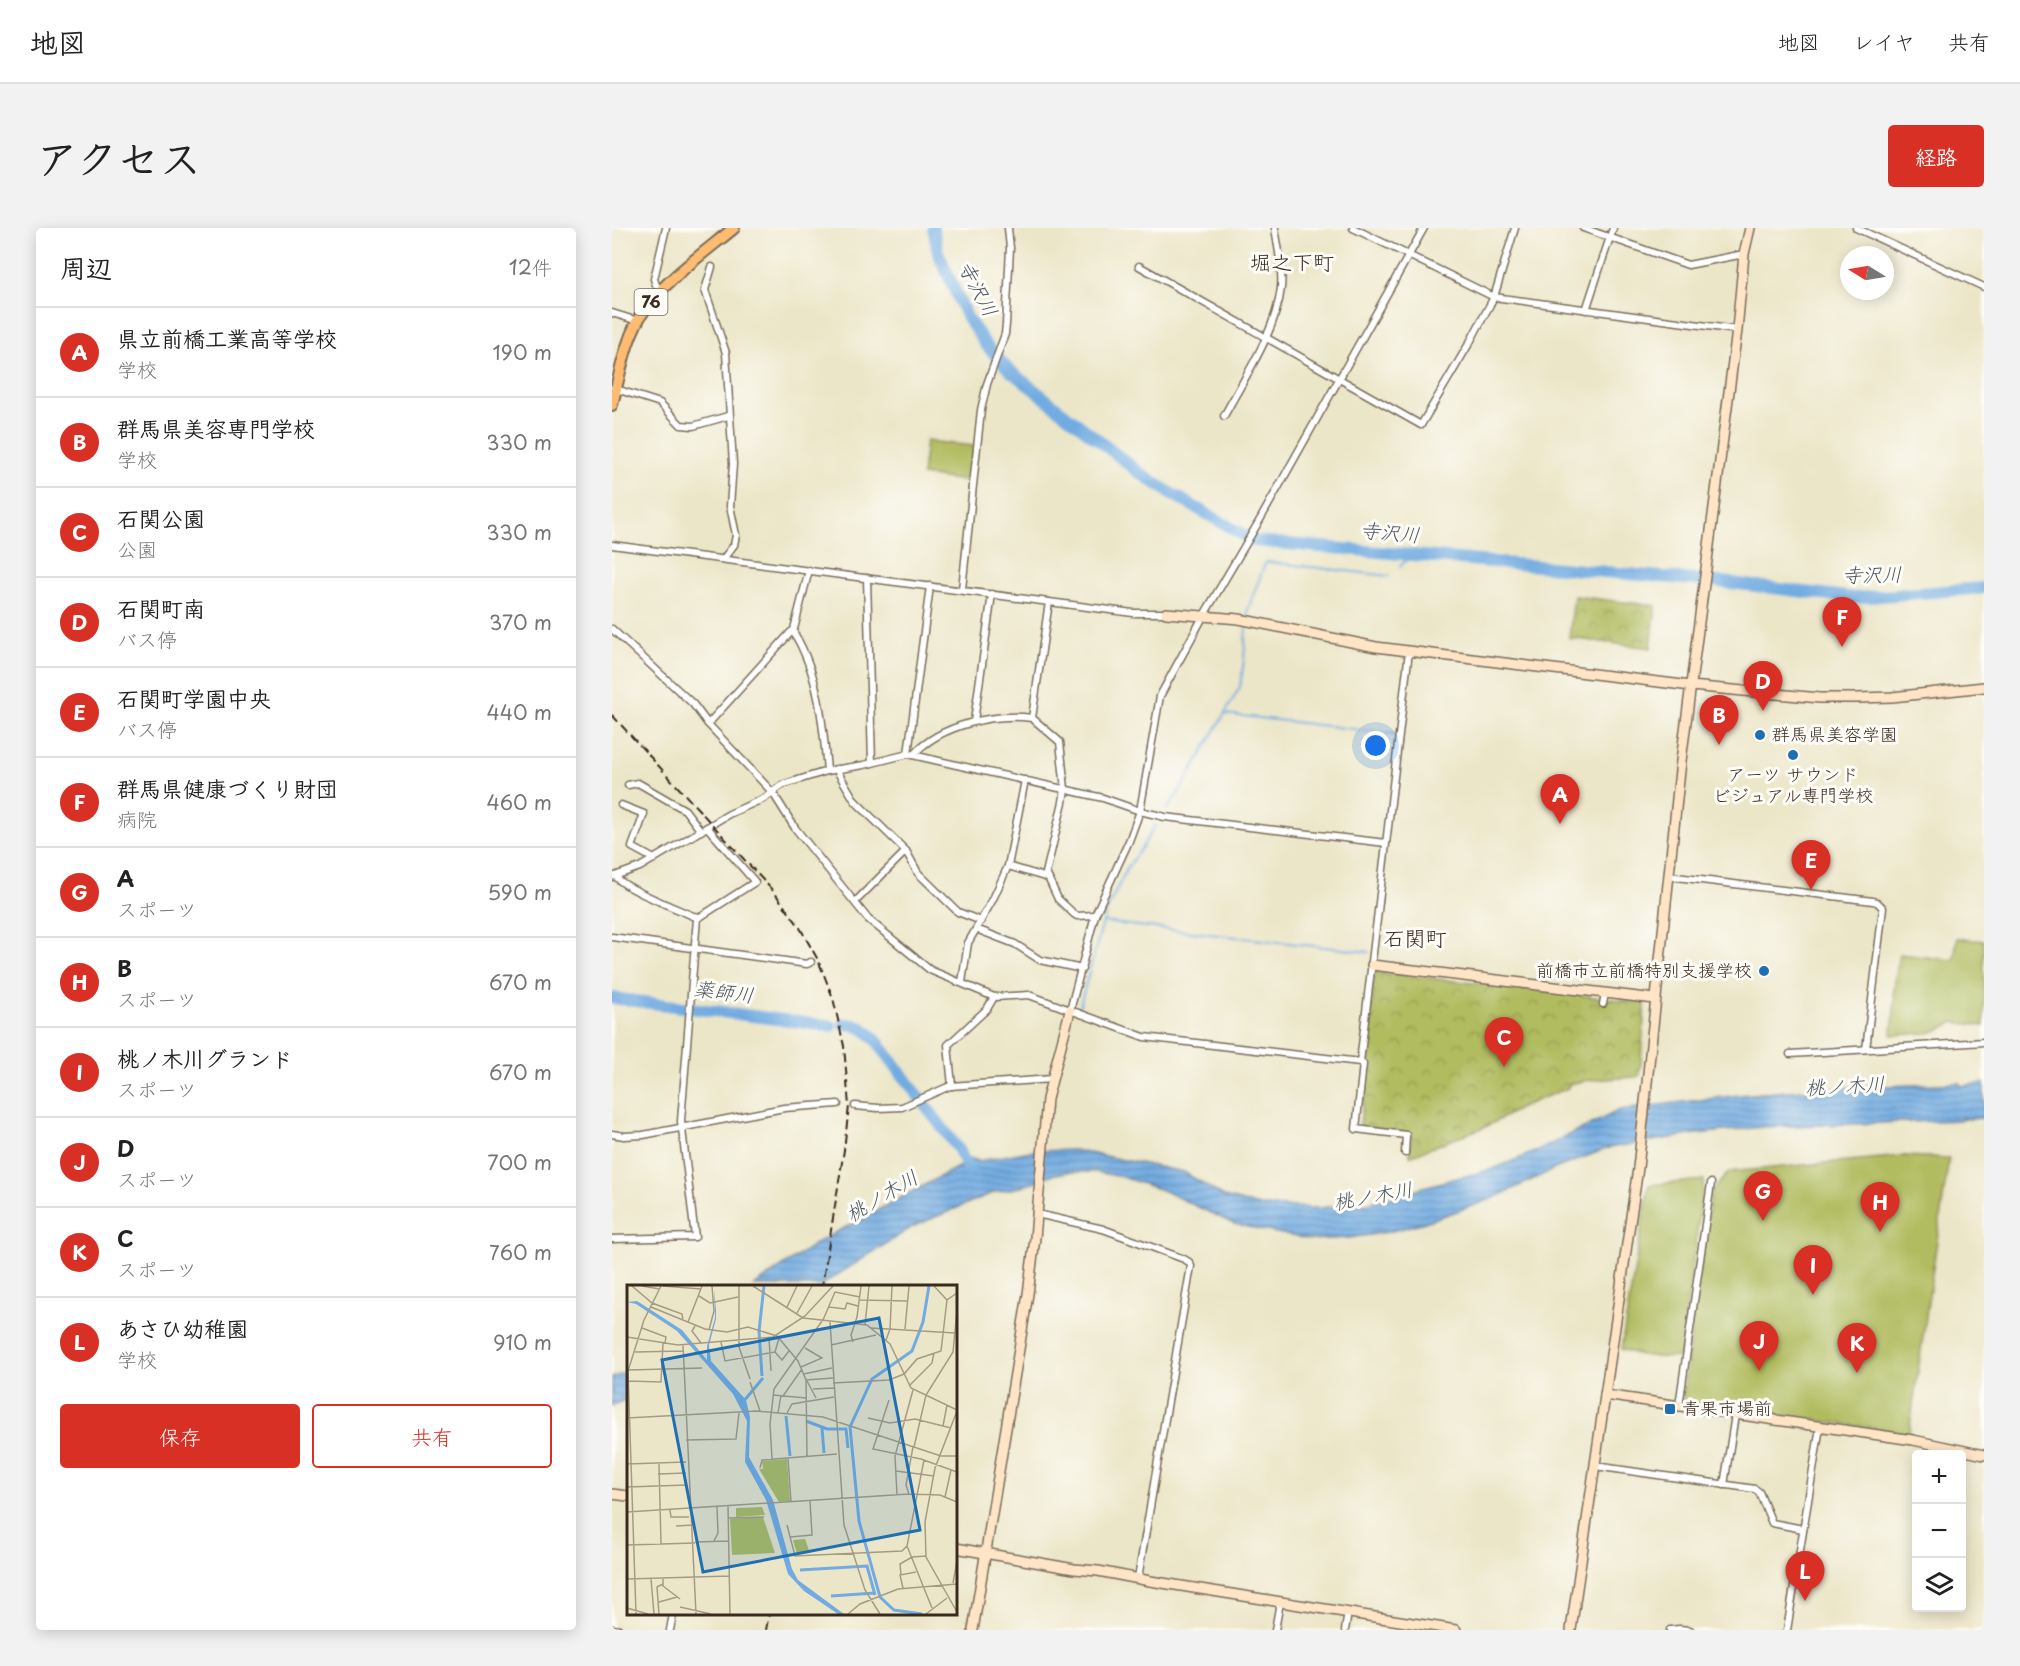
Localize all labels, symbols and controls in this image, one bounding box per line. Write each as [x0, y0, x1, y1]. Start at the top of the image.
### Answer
text: 地図 [30, 20, 86, 63]
text: 地図 [1778, 25, 1820, 57]
text: レイヤ [1853, 25, 1915, 57]
text: 共有 [1948, 25, 1990, 57]
text: アクセス [36, 125, 201, 188]
button: 経路 [1888, 125, 1984, 187]
district label: 堀之下町 [1250, 245, 1334, 277]
north arrow [1840, 246, 1894, 300]
text: 周辺 [60, 248, 112, 287]
text: 12件 [509, 252, 552, 282]
water label: 寺沢川 [952, 255, 1006, 322]
road number: 76 [634, 289, 668, 315]
text: 県立前橋工業高等学校 [117, 321, 337, 354]
text: A [72, 337, 87, 367]
text: 190 m [493, 337, 552, 367]
text: 学校 [117, 354, 157, 384]
text: 群馬県美容専門学校 [117, 411, 315, 444]
text: B [73, 427, 86, 457]
text: 330 m [486, 427, 552, 457]
text: 学校 [117, 444, 157, 474]
text: 石関公園 [117, 501, 205, 534]
water label: 寺沢川 [1359, 514, 1421, 550]
text: C [72, 517, 87, 547]
text: 330 m [486, 517, 552, 547]
text: 公園 [117, 534, 157, 564]
water label: 寺沢川 [1842, 558, 1902, 590]
text: 石関町南 [117, 591, 205, 624]
pin: F [1822, 598, 1862, 647]
text: D [72, 607, 87, 637]
text: 370 m [489, 607, 552, 637]
text: バス停 [117, 624, 177, 654]
pin: D [1744, 662, 1782, 711]
text: 石関町学園中央 [117, 681, 271, 714]
pin: B [1700, 696, 1738, 745]
text: E [73, 697, 86, 727]
text: 440 m [487, 697, 552, 727]
text: バス停 [117, 714, 177, 744]
place label: 群馬県美容学園 [1772, 720, 1898, 747]
marker: 群馬県美容学園 [1753, 728, 1767, 742]
your location [1361, 731, 1390, 760]
marker: アーツ サウンド ビジュアル専門学校 [1786, 748, 1800, 762]
place label: アーツ サウンド ビジュアル専門学校 [1713, 760, 1873, 808]
text: 群馬県健康づくり財団 [117, 771, 338, 804]
pin: A [1540, 774, 1580, 824]
text: F [74, 787, 85, 817]
text: 460 m [486, 787, 552, 817]
text: 病院 [117, 804, 157, 834]
pin: E [1792, 840, 1830, 890]
text: A [117, 861, 134, 894]
text: G [71, 877, 88, 907]
text: 590 m [488, 877, 552, 907]
text: スポーツ [117, 894, 197, 924]
district label: 石関町 [1384, 921, 1447, 953]
text: B [117, 951, 132, 984]
place label: 前橋市立前橋特別支援学校 [1536, 956, 1752, 983]
marker: 前橋市立前橋特別支援学校 [1757, 964, 1771, 978]
text: H [72, 967, 87, 997]
text: 670 m [489, 967, 552, 997]
water label: 薬師川 [693, 972, 756, 1010]
text: スポーツ [117, 984, 197, 1014]
pin: C [1484, 1018, 1524, 1067]
text: 桃ノ木川グランド [117, 1041, 293, 1074]
text: I [76, 1057, 83, 1087]
text: 670 m [489, 1057, 552, 1087]
water label: 桃ノ木川 [1804, 1068, 1886, 1102]
text: スポーツ [117, 1074, 197, 1104]
text: D [117, 1131, 135, 1164]
text: J [73, 1147, 86, 1177]
text: 700 m [487, 1147, 552, 1177]
water label: 桃ノ木川 [839, 1162, 923, 1229]
text: スポーツ [117, 1164, 197, 1194]
pin: G [1744, 1172, 1782, 1221]
water label: 桃ノ木川 [1331, 1173, 1415, 1217]
pin: H [1860, 1182, 1900, 1232]
text: C [117, 1221, 134, 1254]
text: K [72, 1237, 87, 1267]
text: 760 m [489, 1237, 552, 1267]
pin: I [1794, 1246, 1832, 1295]
text: スポーツ [117, 1254, 197, 1284]
inset map [627, 1285, 957, 1615]
text: あさひ幼稚園 [117, 1311, 248, 1344]
pin: J [1740, 1322, 1778, 1371]
pin: K [1838, 1324, 1876, 1373]
text: L [74, 1327, 85, 1357]
text: 910 m [493, 1327, 552, 1357]
text: 学校 [117, 1344, 157, 1374]
place label: 青果市場前 [1682, 1394, 1772, 1421]
marker: 青果市場前 [1663, 1402, 1677, 1416]
button: 保存 [60, 1404, 300, 1468]
button: 共有 [312, 1404, 552, 1468]
map controls [1912, 1450, 1966, 1612]
button: + [1912, 1450, 1966, 1504]
button: − [1912, 1504, 1966, 1558]
pin: L [1786, 1552, 1824, 1601]
button: layers [1912, 1558, 1966, 1612]

